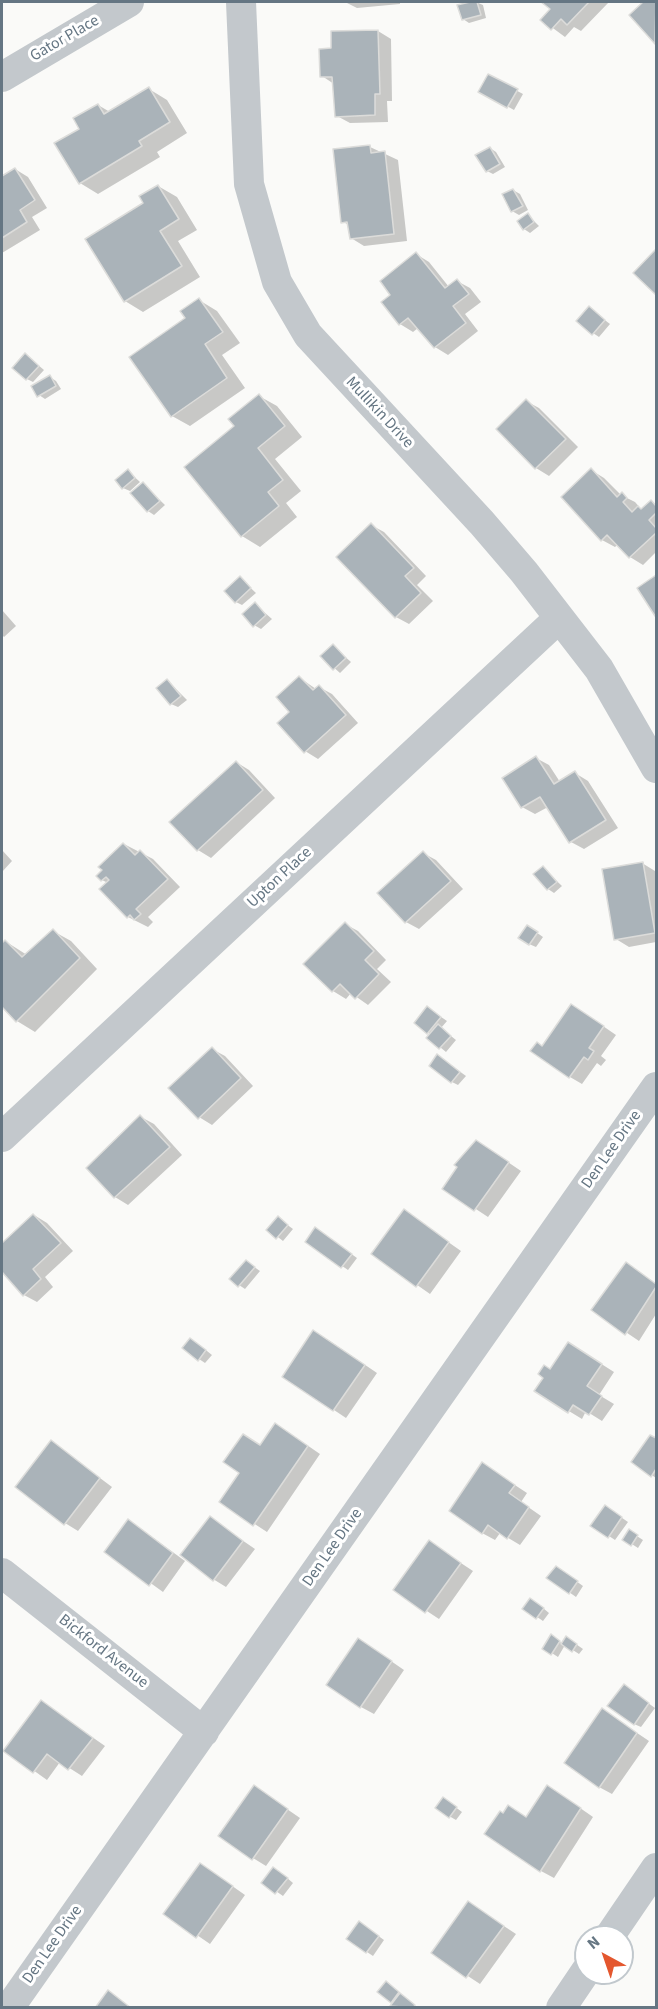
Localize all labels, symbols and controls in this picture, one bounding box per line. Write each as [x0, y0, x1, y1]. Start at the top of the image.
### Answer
street label: Gator Place [27, 12, 103, 66]
street label: Mullikin Drive [341, 373, 417, 453]
street label: Upton Place [244, 843, 316, 913]
street label: Den Lee Drive [578, 1107, 646, 1193]
street label: Den Lee Drive [299, 1505, 367, 1591]
street label: Bickford Avenue [54, 1611, 152, 1693]
street label: Den Lee Drive [19, 1902, 87, 1988]
north arrow [574, 1925, 634, 1985]
text: N [583, 1931, 605, 1955]

